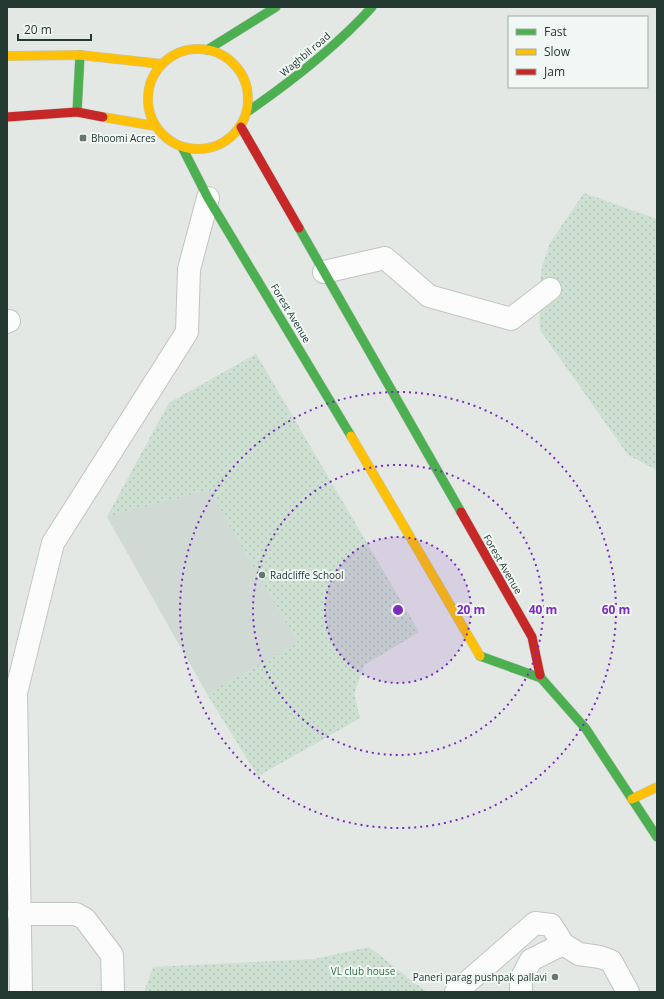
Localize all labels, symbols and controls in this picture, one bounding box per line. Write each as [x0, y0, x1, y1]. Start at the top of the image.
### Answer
scale bar [18, 16, 91, 42]
legend [508, 16, 648, 88]
text: 20 m [24, 21, 52, 38]
text: Fast [544, 23, 567, 40]
street label: Waghbil road [277, 29, 333, 79]
text: Slow [544, 43, 571, 60]
text: Jam [543, 63, 565, 80]
place label: Bhoomi Acres [91, 131, 156, 145]
marker: Bhoomi Acres [78, 133, 88, 143]
street label: Forest Avenue [268, 281, 314, 345]
street label: Forest Avenue [480, 532, 526, 597]
place label: Radcliffe School [270, 568, 344, 582]
marker: Radcliffe School [257, 570, 267, 580]
text: 20 m [457, 601, 485, 618]
text: 40 m [529, 601, 557, 618]
text: 60 m [602, 601, 630, 618]
centre of rings [391, 603, 405, 617]
park label: VL club house [331, 964, 396, 978]
place label: Paneri parag pushpak pallavi [413, 970, 547, 984]
marker: Paneri parag pushpak pallavi [550, 972, 560, 982]

